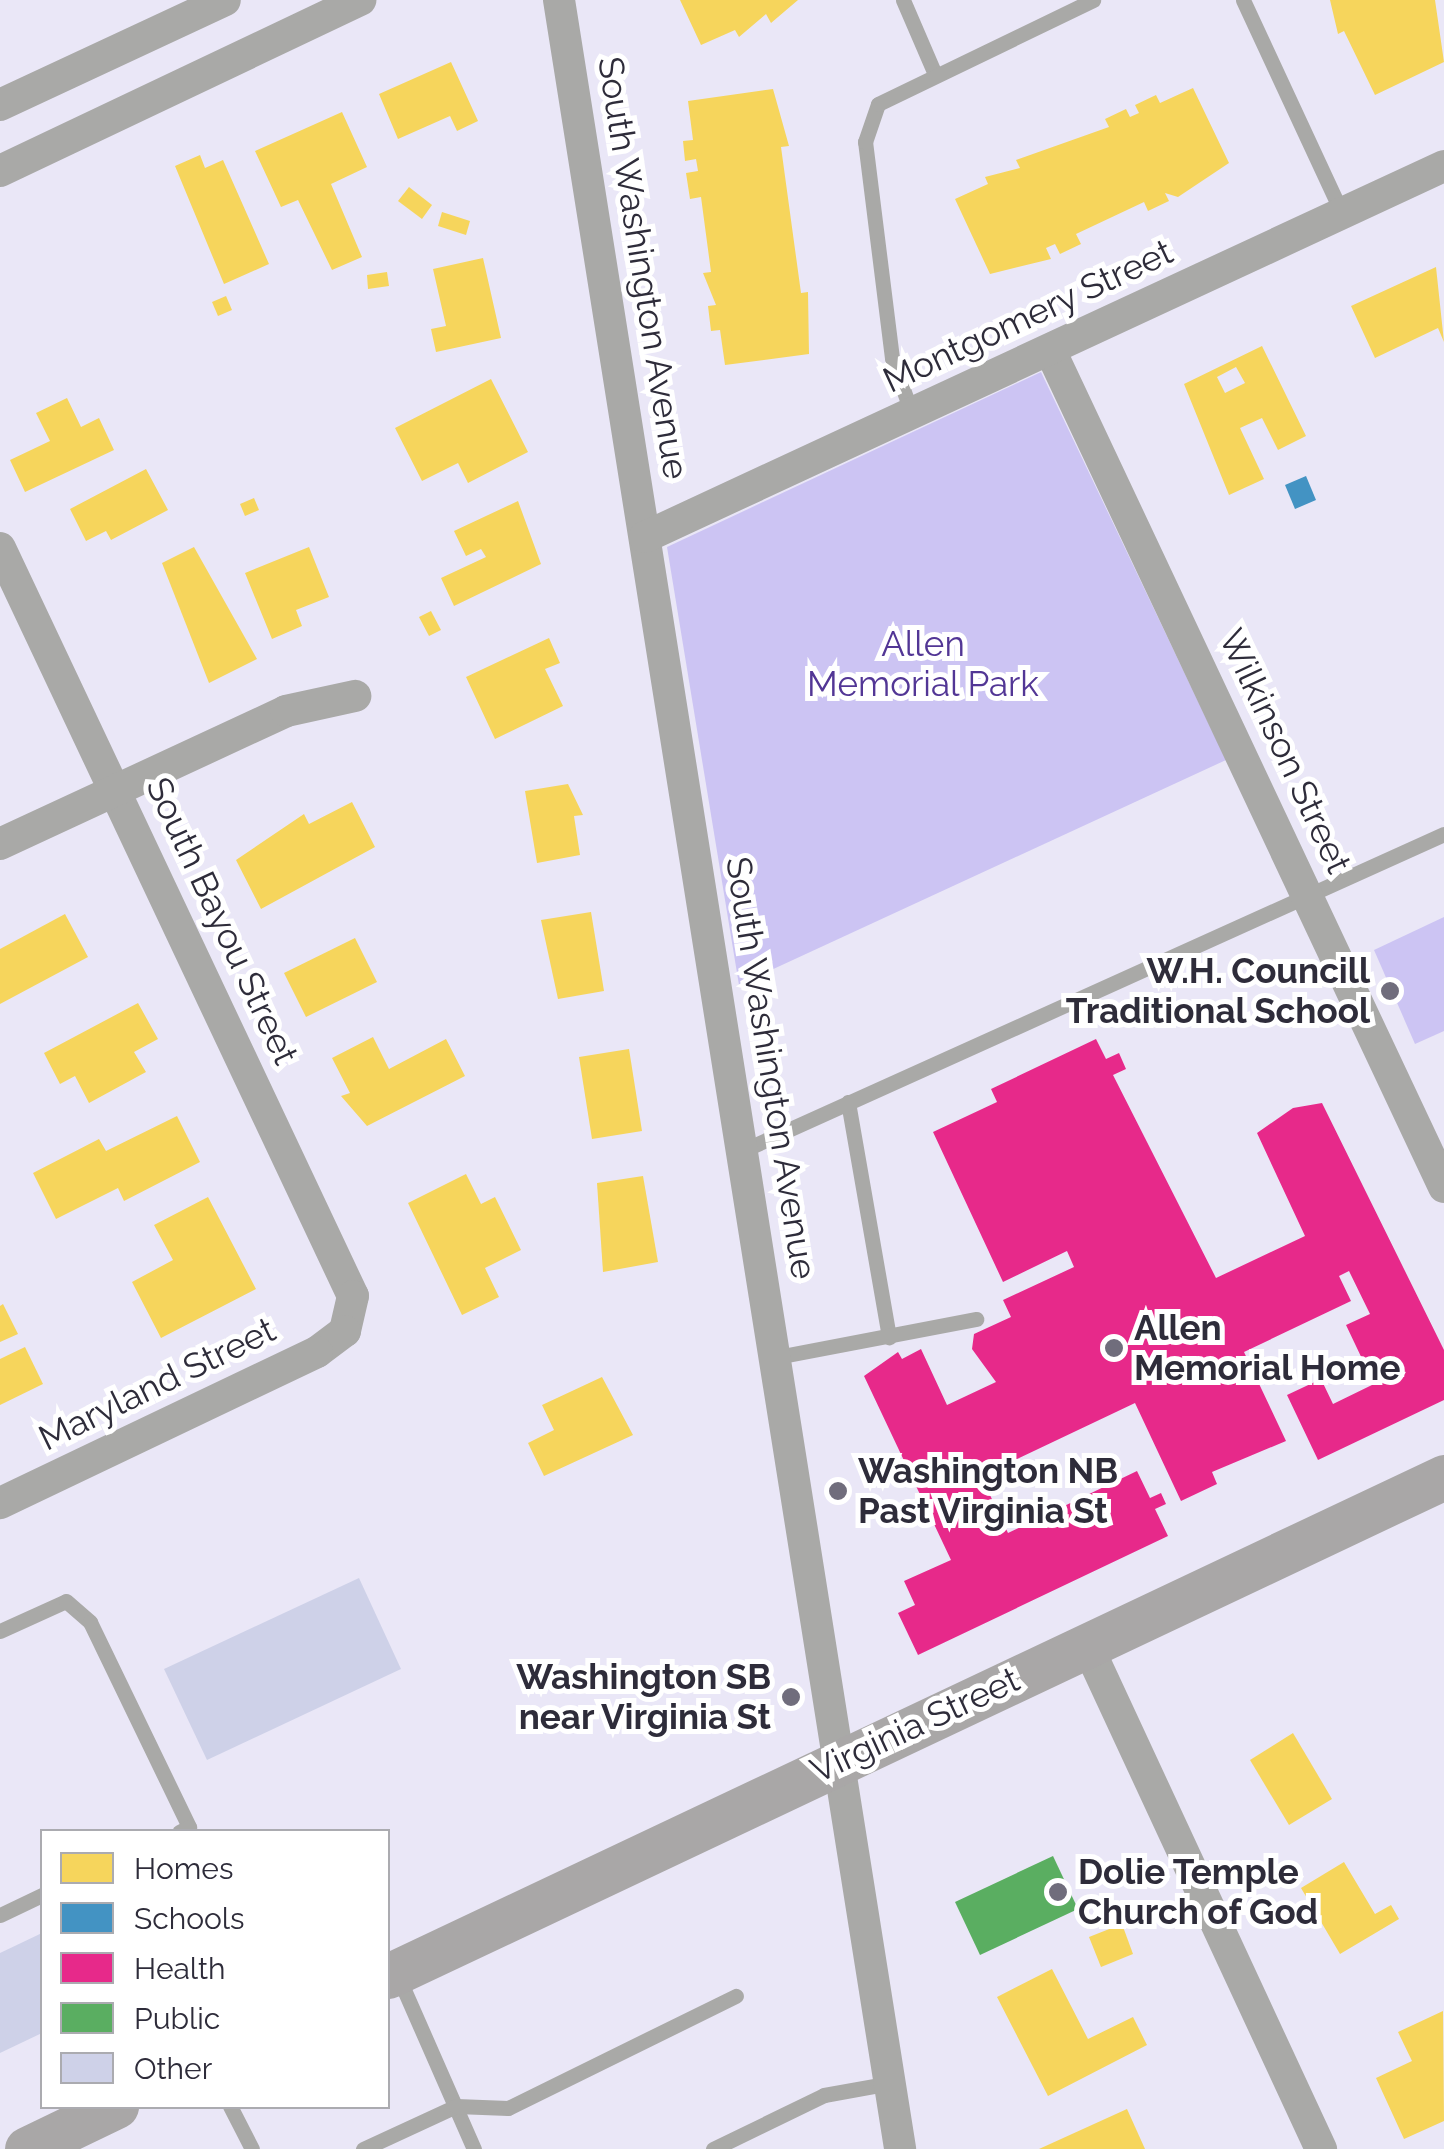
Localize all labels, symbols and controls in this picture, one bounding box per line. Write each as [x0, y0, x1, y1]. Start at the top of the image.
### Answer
street label: South Washington Avenue [589, 53, 697, 483]
street label: Montgomery Street [876, 230, 1180, 402]
street label: Wilkinson Street [1210, 622, 1360, 880]
park label: Allen Memorial Park [807, 623, 1039, 705]
street label: South Bayou Street [137, 771, 307, 1071]
street label: South Washington Avenue [717, 853, 825, 1283]
place label: W.H. Councill Traditional School [1065, 950, 1370, 1032]
marker: W.H. Councill Traditional School [1379, 980, 1401, 1002]
place label: Allen Memorial Home [1134, 1307, 1401, 1389]
street label: Maryland Street [32, 1309, 282, 1459]
marker: Allen Memorial Home [1103, 1337, 1125, 1359]
place label: Washington NB Past Virginia St [858, 1450, 1118, 1532]
marker: Washington NB Past Virginia St [827, 1480, 849, 1502]
place label: Washington SB near Virginia St [516, 1656, 771, 1738]
street label: Virginia Street [804, 1658, 1026, 1792]
marker: Washington SB near Virginia St [780, 1686, 802, 1708]
legend [40, 1829, 390, 2109]
text: Homes [134, 1851, 233, 1886]
place label: Dolie Temple Church of God [1078, 1851, 1319, 1933]
marker: Dolie Temple Church of God [1047, 1881, 1069, 1903]
text: Schools [134, 1901, 245, 1936]
text: Health [134, 1951, 226, 1986]
text: Public [134, 2001, 220, 2036]
text: Other [134, 2051, 212, 2086]

